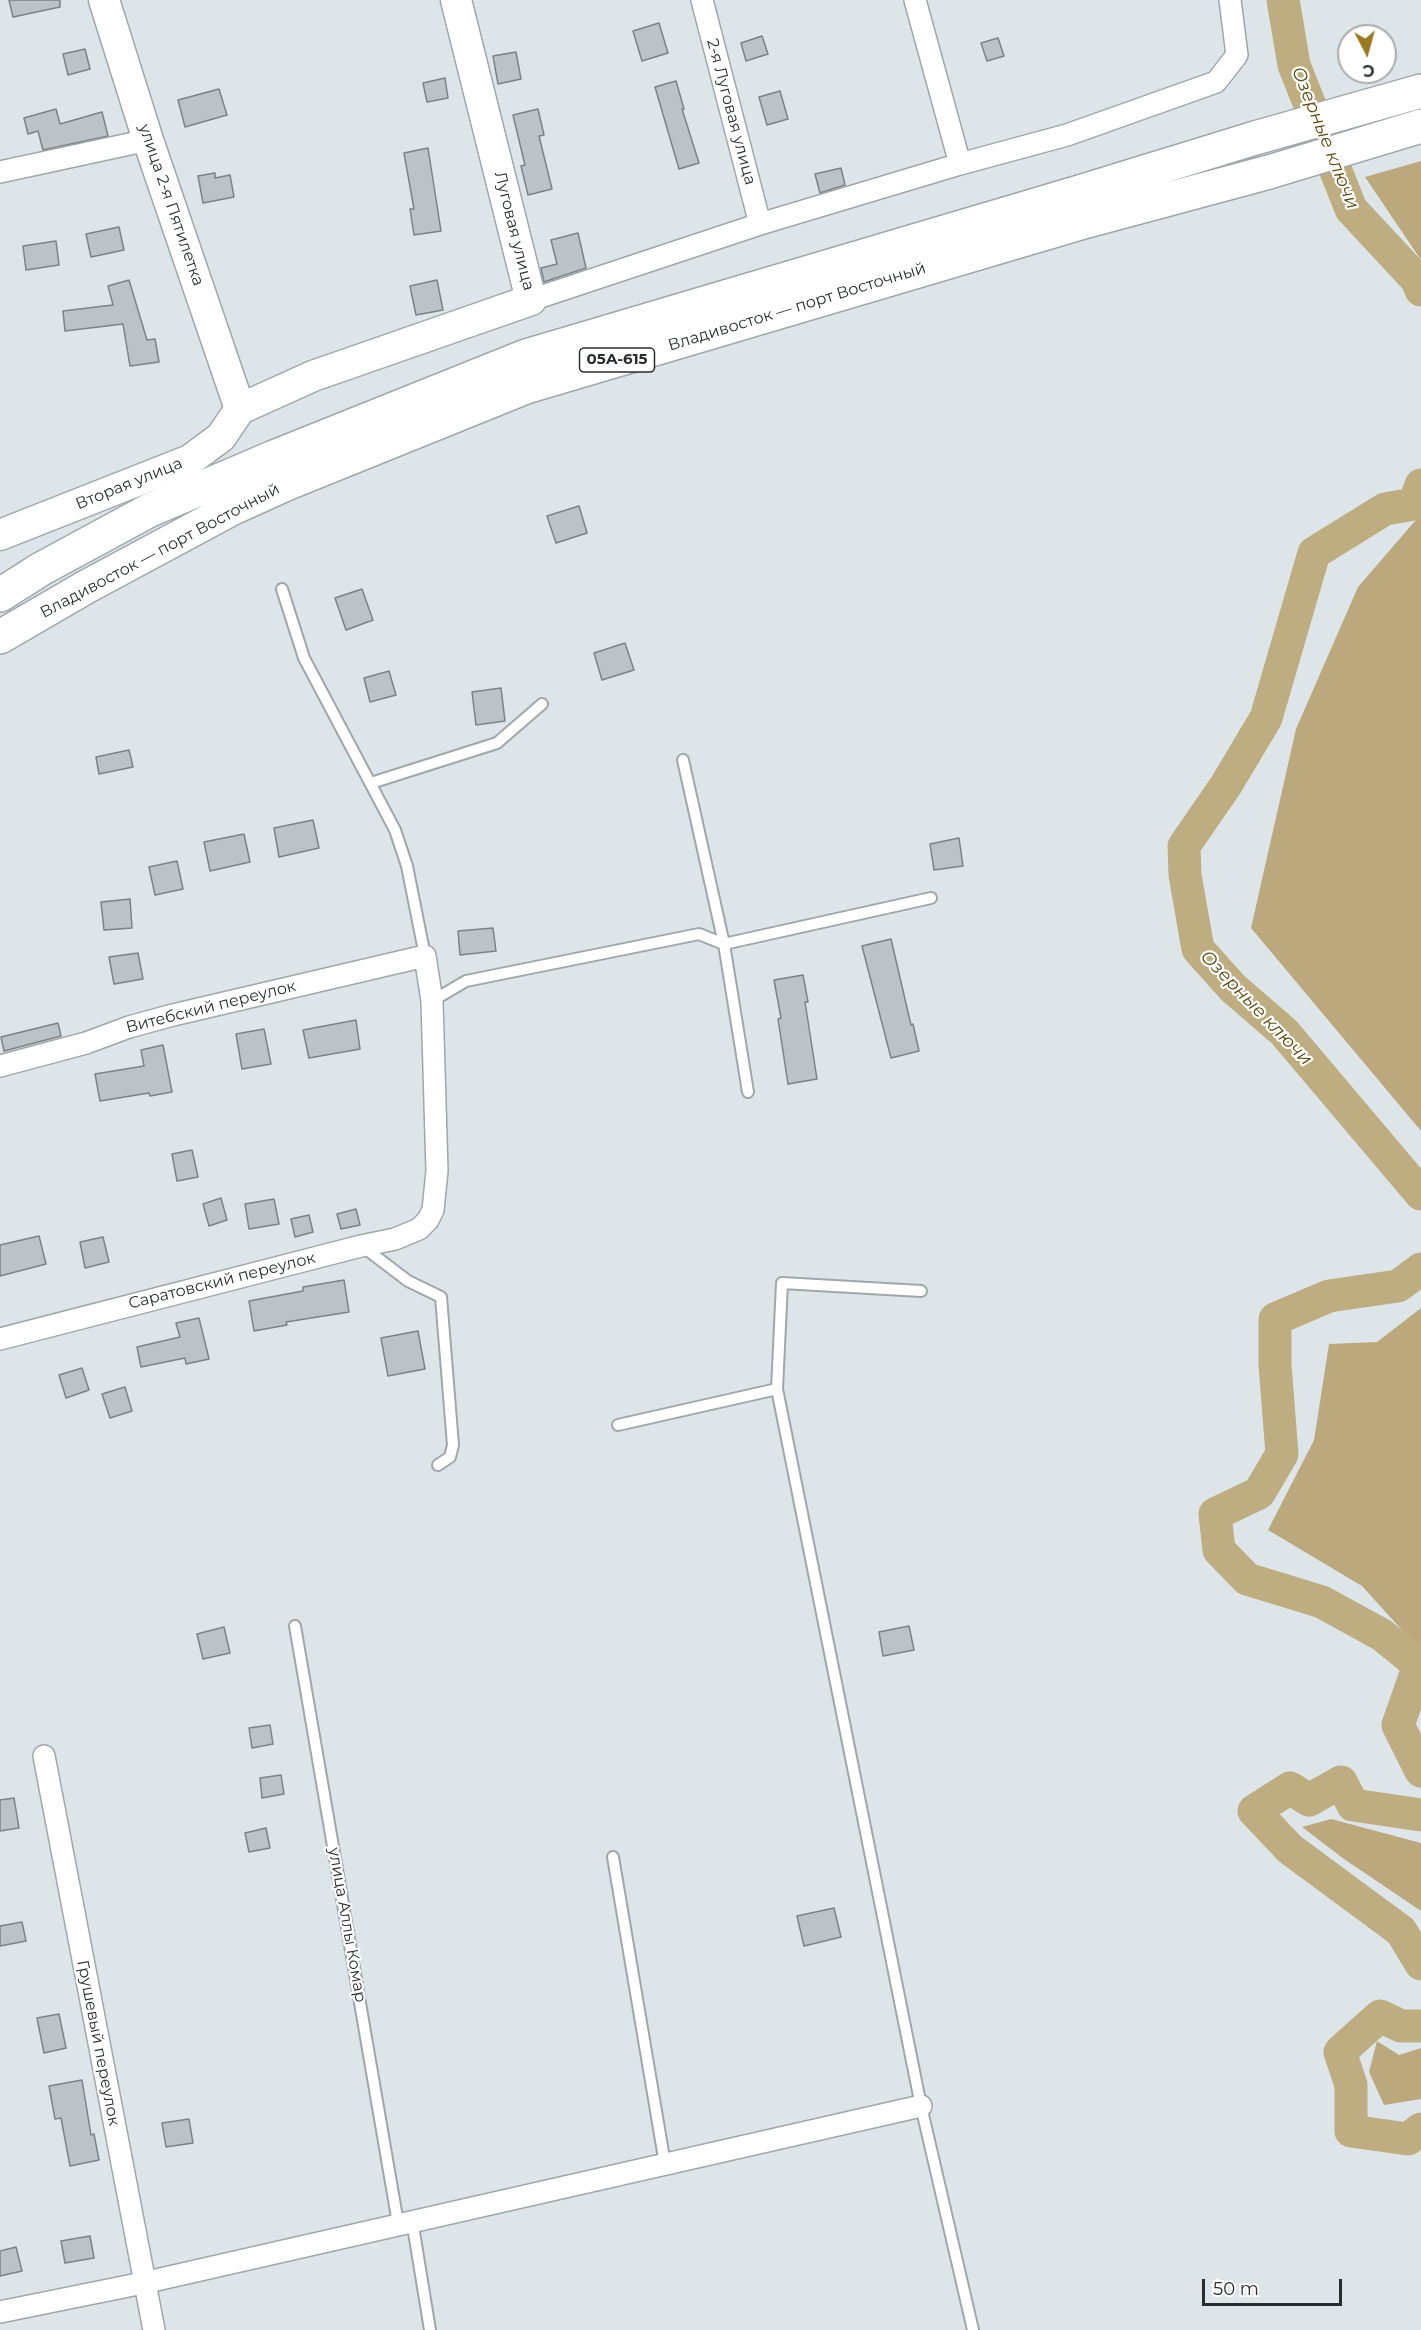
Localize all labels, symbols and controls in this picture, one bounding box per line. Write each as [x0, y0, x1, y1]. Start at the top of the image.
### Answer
north arrow [1337, 24, 1397, 84]
street label: 2-я Луговая улица [702, 37, 760, 187]
text: С [1362, 60, 1375, 80]
water label: Озерные ключи [1287, 64, 1363, 212]
street label: улица 2-я Пятилетка [134, 122, 208, 288]
street label: Луговая улица [490, 170, 538, 292]
street label: Владивосток — порт Восточный [666, 259, 928, 355]
road number: 05А-615 [580, 348, 654, 372]
street label: Вторая улица [73, 454, 185, 514]
street label: Владивосток — порт Восточный [37, 480, 283, 622]
water label: Озерные ключи [1196, 946, 1316, 1070]
street label: Витебский переулок [124, 977, 298, 1037]
street label: Саратовский переулок [127, 1248, 317, 1314]
street label: улица Аллы Комар [324, 1846, 370, 2004]
street label: Грушевый переулок [72, 1958, 124, 2128]
scale bar [1205, 2267, 1344, 2305]
text: 50 m [1213, 2278, 1259, 2300]

